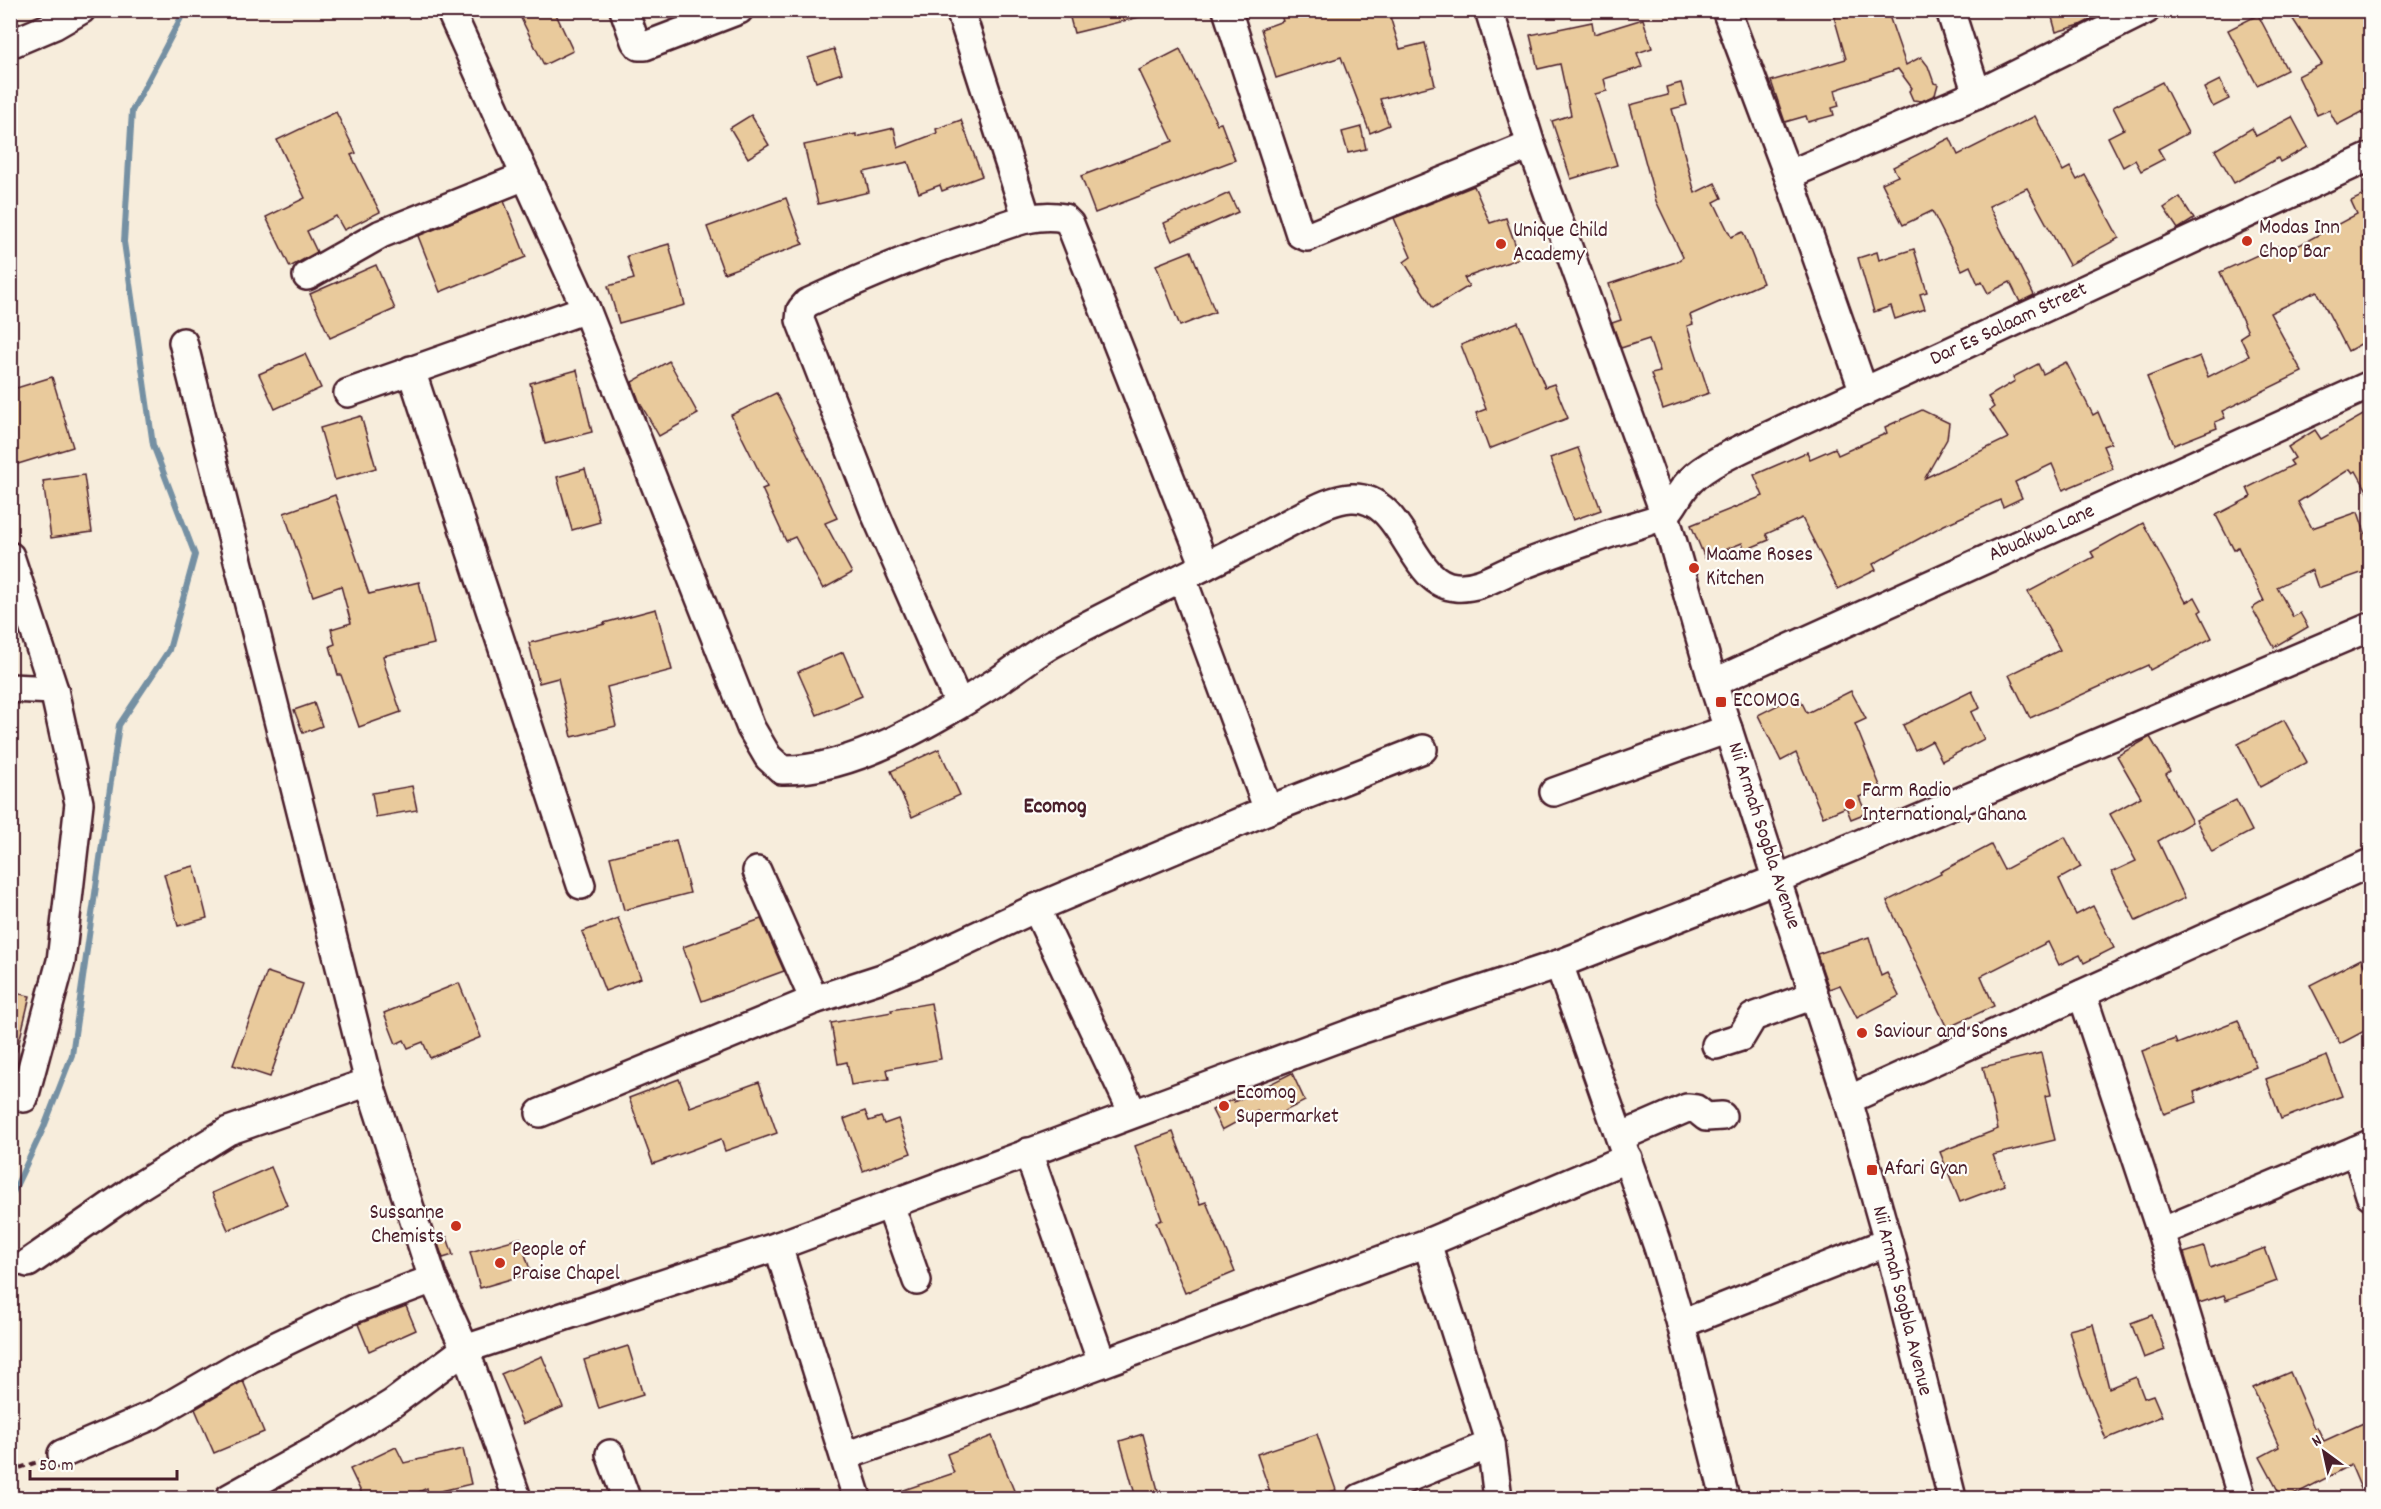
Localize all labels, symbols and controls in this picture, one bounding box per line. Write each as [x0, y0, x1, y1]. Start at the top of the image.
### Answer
place label: Modas Inn Chop Bar [2259, 214, 2340, 268]
place label: Unique Child Academy [1513, 217, 1608, 271]
marker: Modas Inn Chop Bar [2240, 234, 2254, 248]
marker: Unique Child Academy [1494, 237, 1508, 251]
street label: Dar Es Salaam Street [1925, 275, 2093, 375]
street label: Abuakwa Lane [1984, 497, 2100, 571]
place label: Maame Roses Kitchen [1706, 541, 1813, 595]
marker: Maame Roses Kitchen [1687, 561, 1701, 575]
place label: ECOMOG [1733, 687, 1800, 717]
marker: ECOMOG [1714, 695, 1728, 709]
street label: Nii Armah Sogbla Avenue [1719, 739, 1807, 933]
place label: Farm Radio International, Ghana [1862, 777, 2028, 831]
district label: Ecomog [1023, 792, 1087, 823]
marker: Farm Radio International, Ghana [1843, 797, 1857, 811]
place label: Saviour and Sons [1874, 1018, 2008, 1048]
marker: Saviour and Sons [1855, 1026, 1869, 1040]
place label: Ecomog Supermarket [1236, 1079, 1339, 1133]
marker: Ecomog Supermarket [1217, 1099, 1231, 1113]
place label: Afari Gyan [1884, 1155, 1968, 1185]
marker: Afari Gyan [1865, 1163, 1879, 1177]
place label: Sussanne Chemists [370, 1199, 444, 1253]
street label: Nii Armah Sogbla Avenue [1863, 1203, 1939, 1399]
marker: Sussanne Chemists [449, 1219, 463, 1233]
place label: People of Praise Chapel [512, 1236, 620, 1290]
marker: People of Praise Chapel [493, 1256, 507, 1270]
north arrow [2294, 1422, 2354, 1482]
text: N [2308, 1430, 2327, 1453]
scale bar [30, 1443, 177, 1481]
text: 50 m [39, 1454, 74, 1479]

